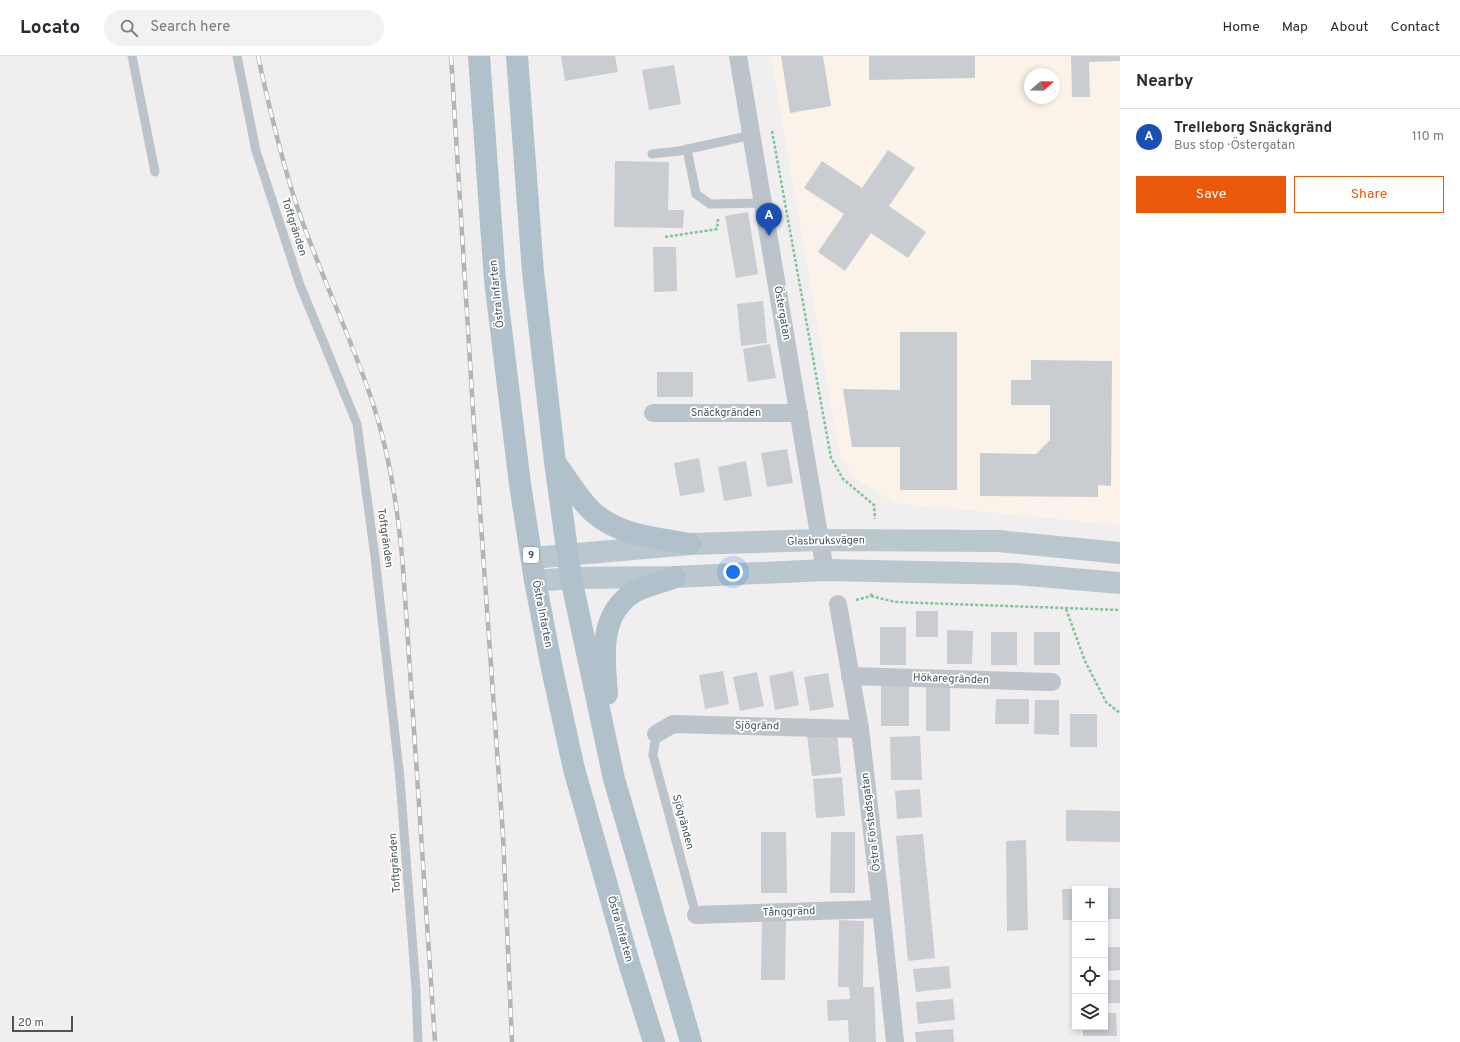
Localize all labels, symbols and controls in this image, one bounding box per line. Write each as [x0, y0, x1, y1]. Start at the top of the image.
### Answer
search box [104, 10, 384, 46]
text: Locato [20, 16, 80, 40]
icon: search [118, 17, 140, 39]
text: Search here [150, 18, 230, 37]
text: Home [1223, 19, 1260, 36]
text: Map [1282, 19, 1308, 36]
text: About [1330, 19, 1369, 36]
text: Contact [1391, 19, 1440, 36]
north arrow [1024, 68, 1060, 104]
text: Nearby [1136, 71, 1193, 93]
text: Trelleborg Snäckgränd [1174, 119, 1332, 138]
text: A [1144, 129, 1154, 145]
text: 110 m [1412, 129, 1444, 145]
text: Bus stop · Östergatan [1174, 138, 1295, 154]
button: Save [1136, 176, 1286, 213]
button: Share [1294, 176, 1444, 213]
street label: Toftgränden [278, 196, 310, 258]
pin: A [756, 203, 782, 236]
street label: Östra Infarten [485, 259, 508, 329]
street label: Östergatan [770, 285, 795, 341]
street label: Snäckgränden [691, 406, 761, 420]
street label: Toftgränden [374, 507, 396, 569]
street label: Glasbruksvägen [787, 533, 865, 549]
road number: 9 [523, 547, 539, 563]
your location [723, 562, 743, 582]
street label: Östra Infarten [529, 579, 556, 649]
street label: Hökaregränden [913, 671, 989, 687]
street label: Sjögränd [735, 719, 779, 733]
street label: Östra Förstadsgatan [857, 772, 884, 872]
street label: Sjögränden [669, 793, 697, 851]
street label: Toftgränden [386, 833, 404, 893]
map controls [1072, 886, 1108, 1030]
button: + [1072, 886, 1108, 922]
street label: Östra Infarten [604, 894, 637, 964]
street label: Tånggränd [762, 904, 816, 920]
button: − [1072, 922, 1108, 958]
button: locate [1072, 958, 1108, 994]
button: layers [1072, 994, 1108, 1030]
scale bar [12, 1014, 73, 1033]
text: 20 m [18, 1016, 44, 1030]

